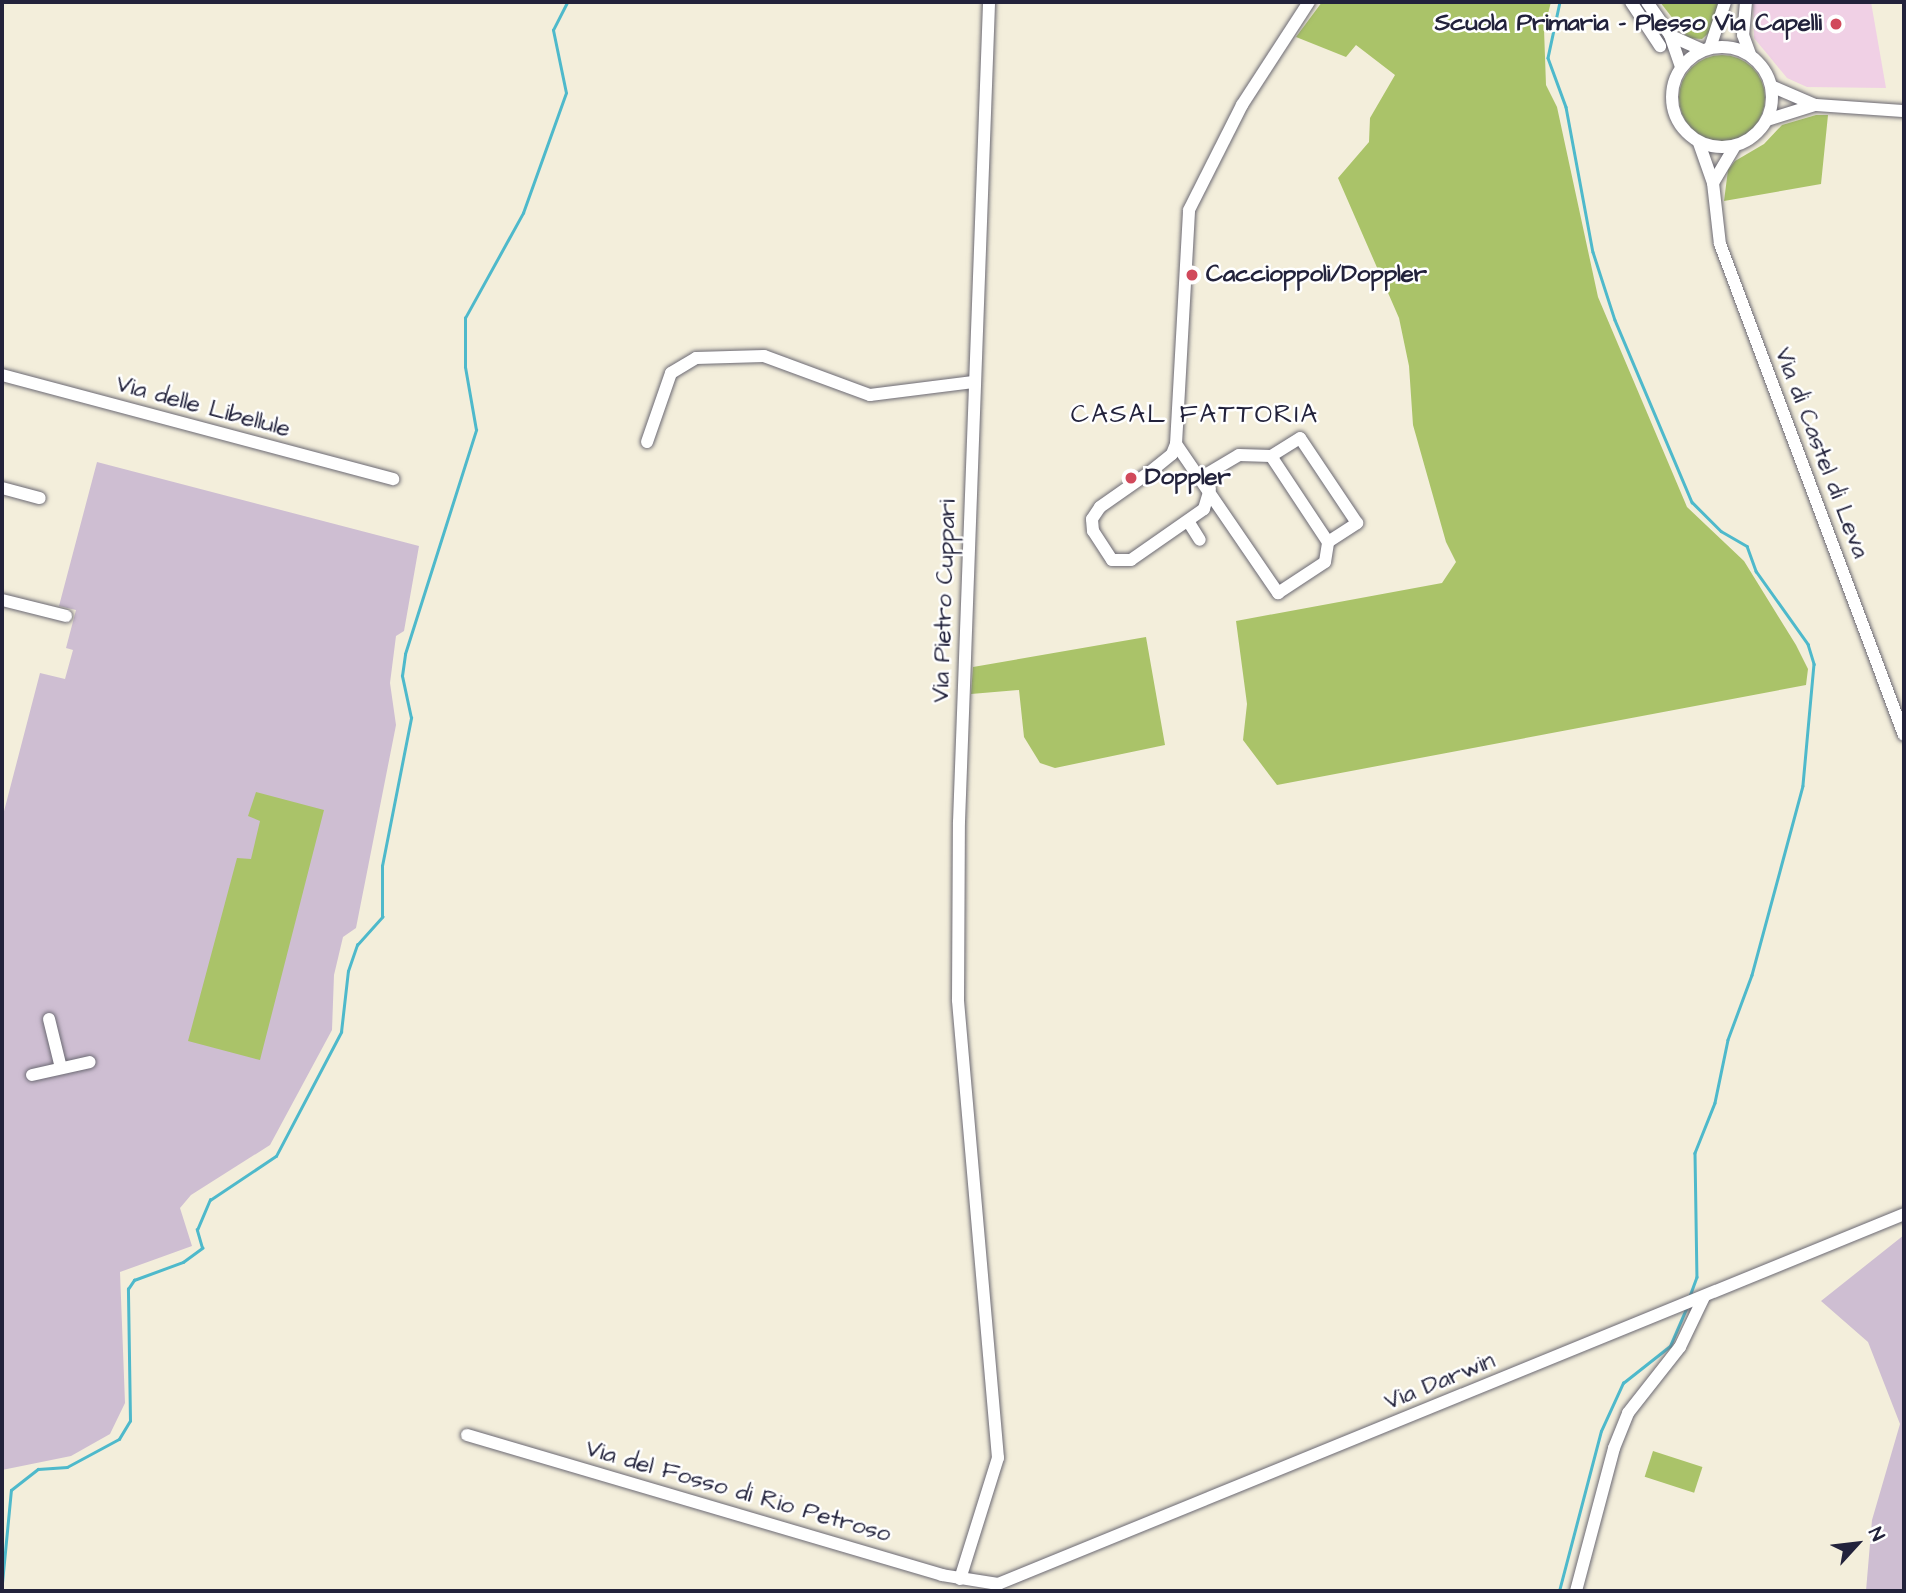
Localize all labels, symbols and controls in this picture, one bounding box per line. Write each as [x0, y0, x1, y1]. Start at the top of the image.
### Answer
place label: Scuola Primaria - Plesso Via Capelli [1435, 10, 1822, 38]
marker: Scuola Primaria - Plesso Via Capelli [1828, 16, 1844, 32]
place label: Caccioppoli/Doppler [1206, 261, 1427, 289]
marker: Caccioppoli/Doppler [1184, 267, 1200, 283]
street label: Via di Castel di Leva [1768, 344, 1874, 562]
street label: Via delle Libellule [113, 370, 293, 444]
district label: CASAL FATTORIA [1073, 399, 1317, 431]
place label: Doppler [1145, 464, 1231, 492]
marker: Doppler [1123, 470, 1139, 486]
street label: Via Pietro Cuppari [927, 499, 963, 703]
street label: Via Darwin [1381, 1347, 1499, 1417]
street label: Via del Fosso di Rio Petroso [582, 1435, 894, 1549]
north arrow [1822, 1509, 1892, 1579]
text: N [1861, 1523, 1891, 1546]

